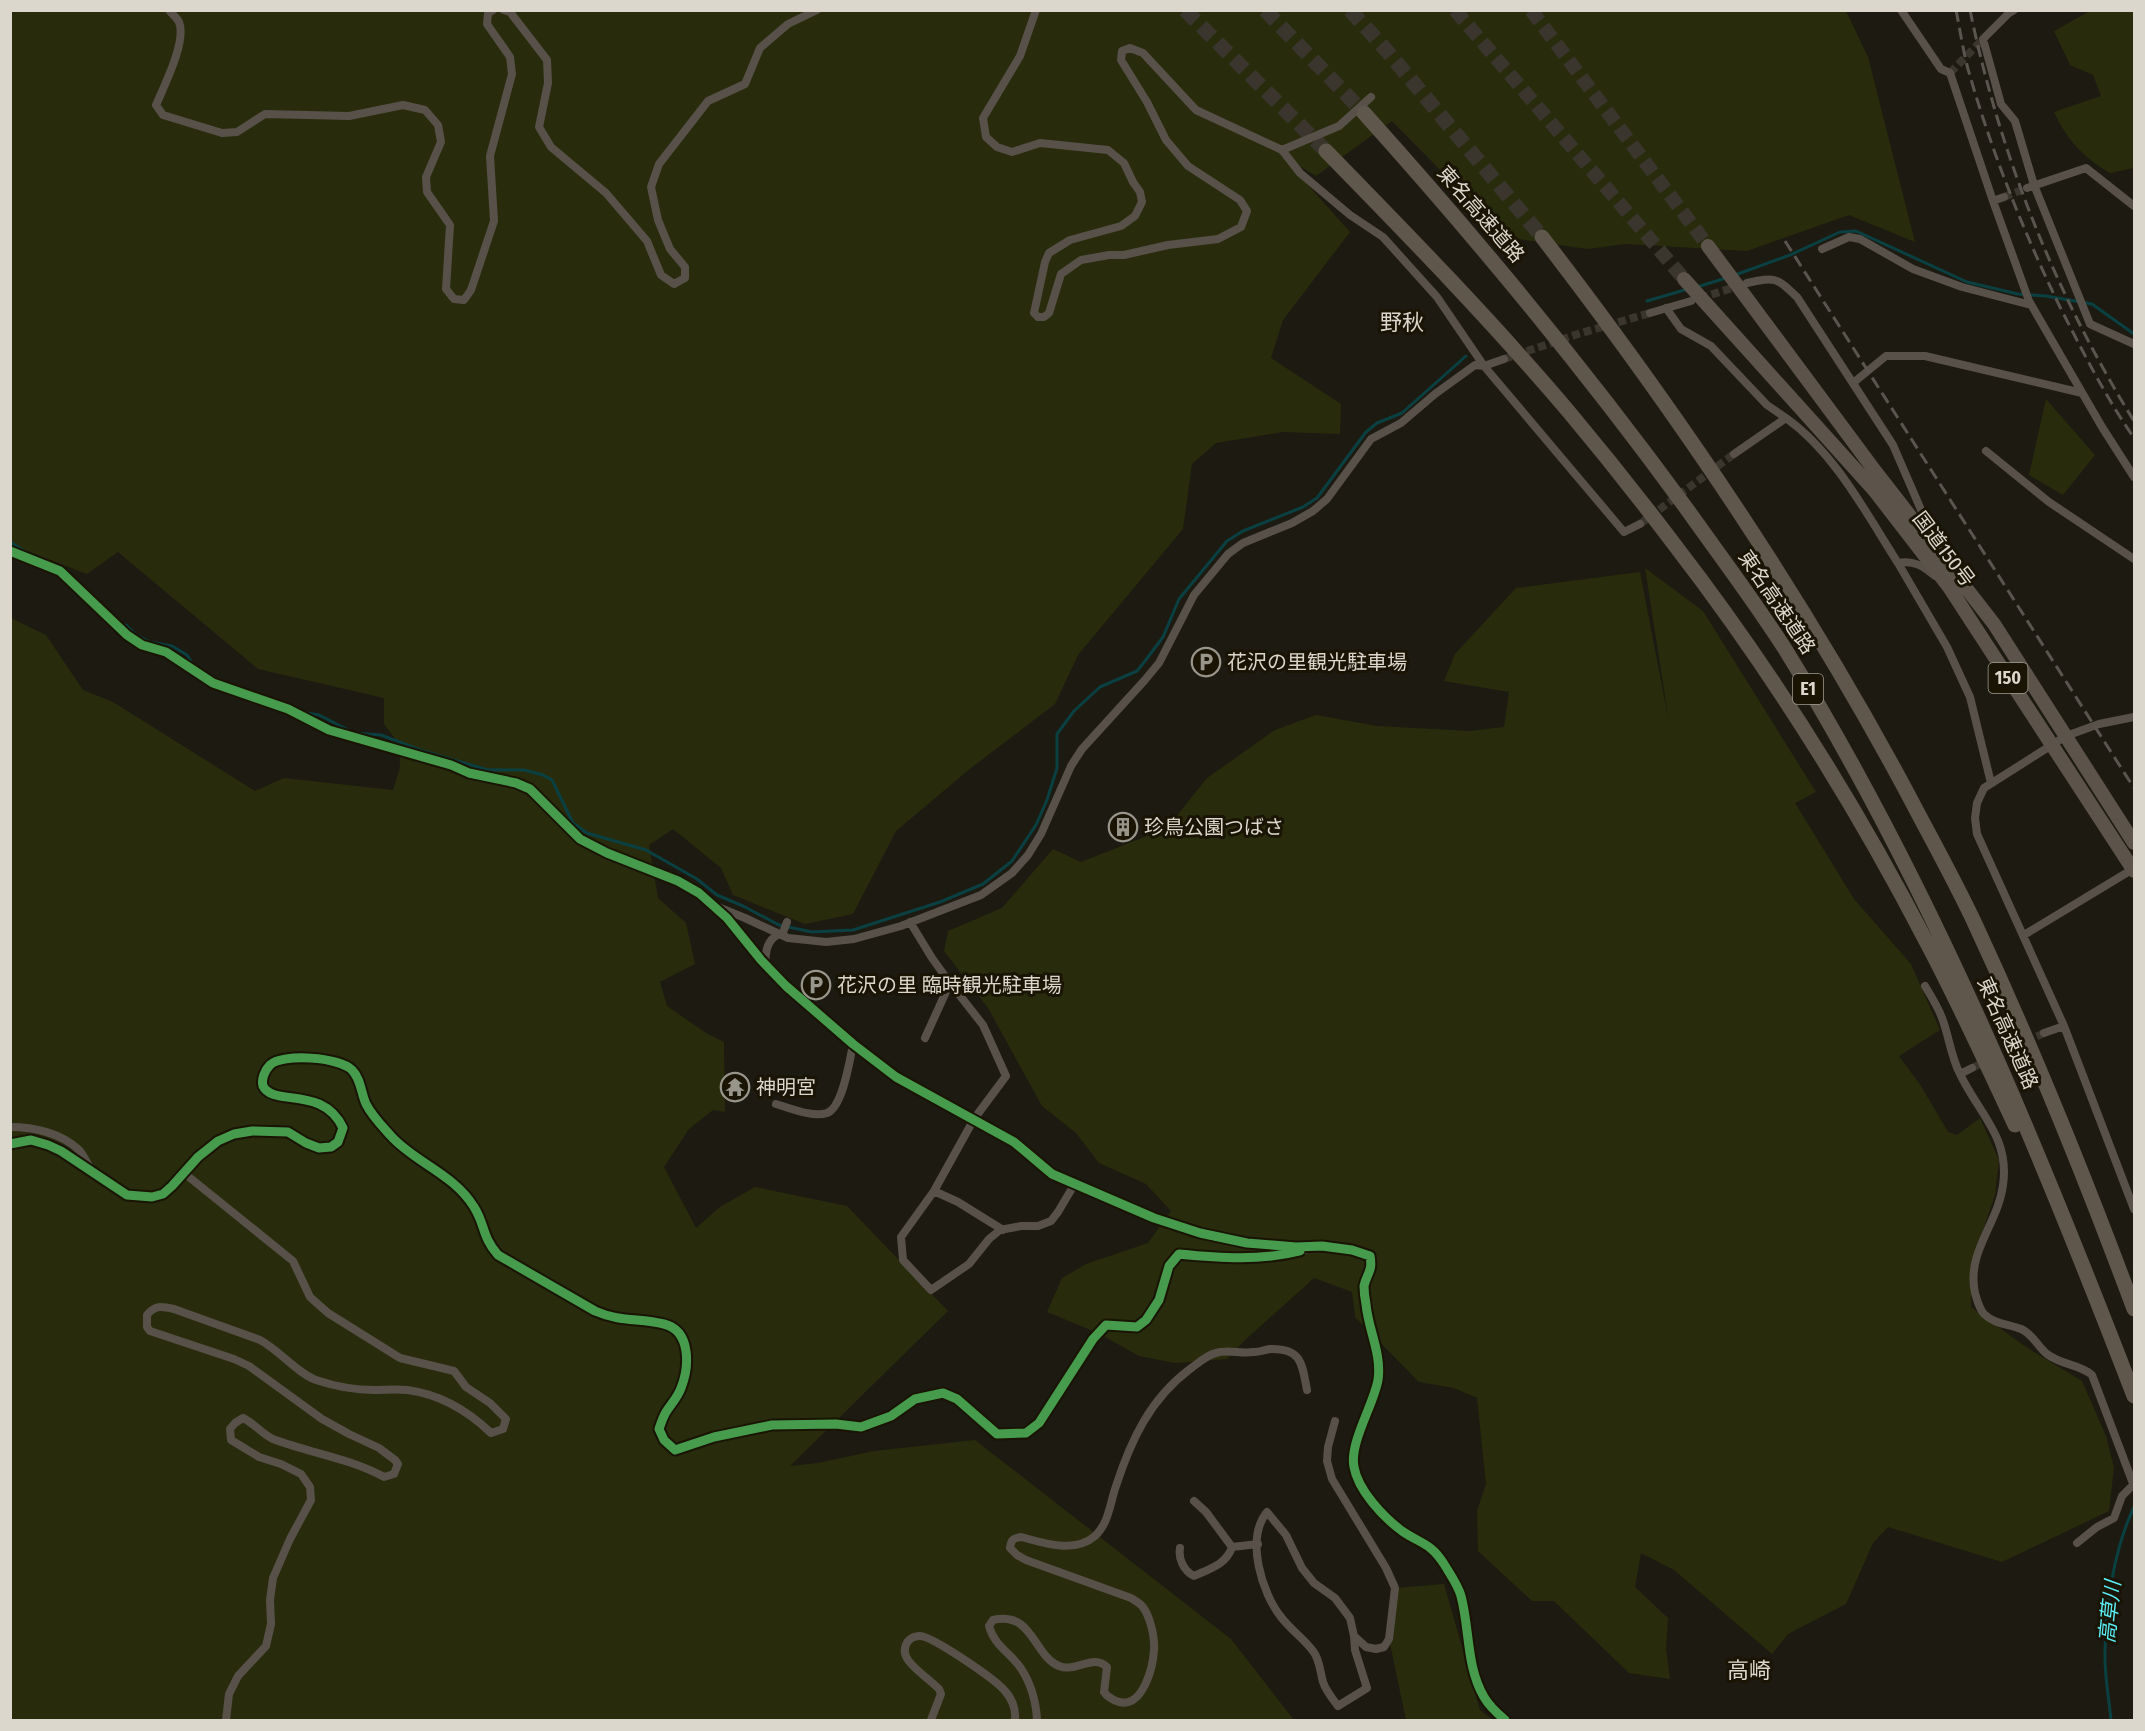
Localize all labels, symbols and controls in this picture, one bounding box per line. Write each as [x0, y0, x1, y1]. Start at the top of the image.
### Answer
street label: 東名高速道路 [1433, 161, 1529, 267]
district label: 野秋 [1380, 309, 1424, 336]
street label: 国道150号 [1908, 507, 1980, 591]
street label: 東名高速道路 [1733, 546, 1821, 658]
parking icon: 花沢の里観光駐車場 [1190, 646, 1222, 678]
place label: 花沢の里観光駐車場 [1227, 650, 1407, 674]
road number: 150 [1988, 663, 2028, 693]
road number: E1 [1793, 674, 1823, 704]
building icon: 珍鳥公園つばさ [1107, 811, 1139, 843]
place label: 珍鳥公園つばさ [1144, 815, 1284, 839]
parking icon: 花沢の里 臨時観光駐車場 [800, 969, 832, 1001]
place label: 花沢の里 臨時観光駐車場 [837, 973, 1062, 997]
street label: 東名高速道路 [1973, 973, 2043, 1093]
temple icon: 神明宮 [719, 1071, 751, 1103]
place label: 神明宮 [756, 1075, 816, 1099]
water label: 高草川 [2094, 1577, 2126, 1645]
district label: 高崎 [1727, 1657, 1771, 1684]

